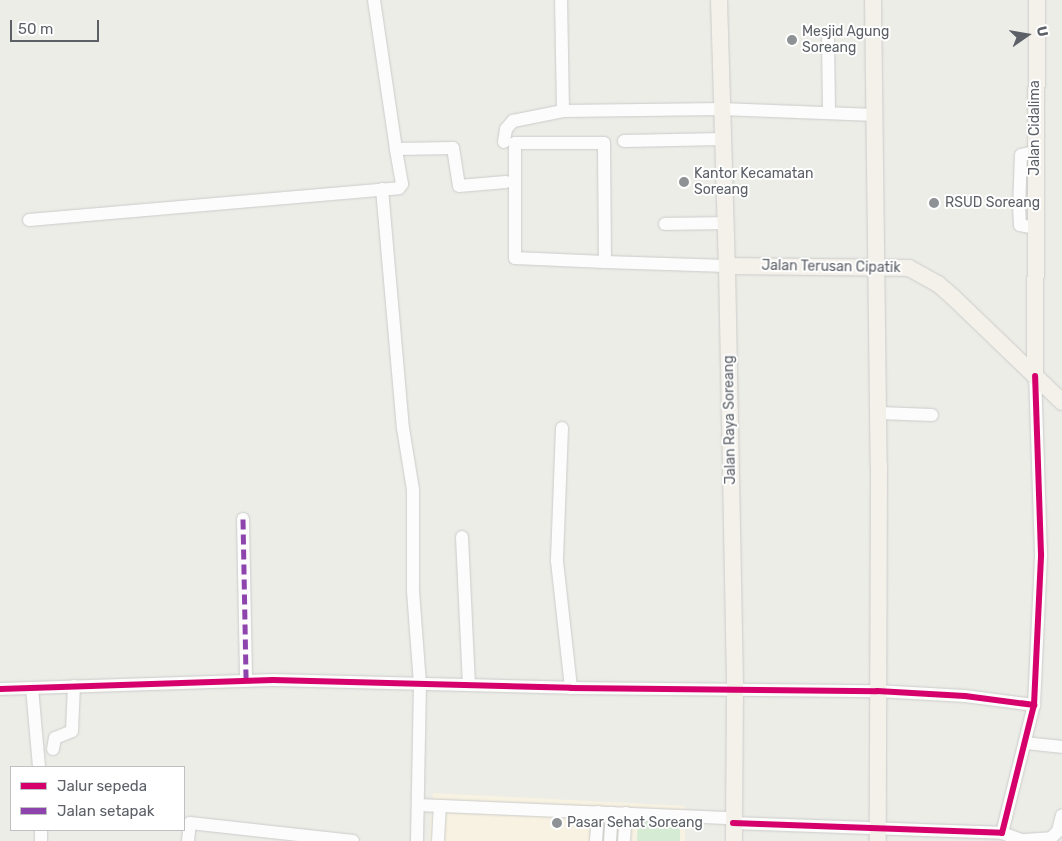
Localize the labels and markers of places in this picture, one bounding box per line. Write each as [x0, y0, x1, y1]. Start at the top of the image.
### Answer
place label: Mesjid Agung Soreang [802, 24, 890, 56]
marker: Mesjid Agung Soreang [786, 34, 798, 46]
place label: Kantor Kecamatan Soreang [694, 166, 814, 198]
marker: Kantor Kecamatan Soreang [678, 176, 690, 188]
place label: RSUD Soreang [945, 195, 1040, 211]
marker: RSUD Soreang [927, 196, 941, 210]
place label: Pasar Sehat Soreang [567, 815, 703, 831]
marker: Pasar Sehat Soreang [551, 817, 563, 829]

